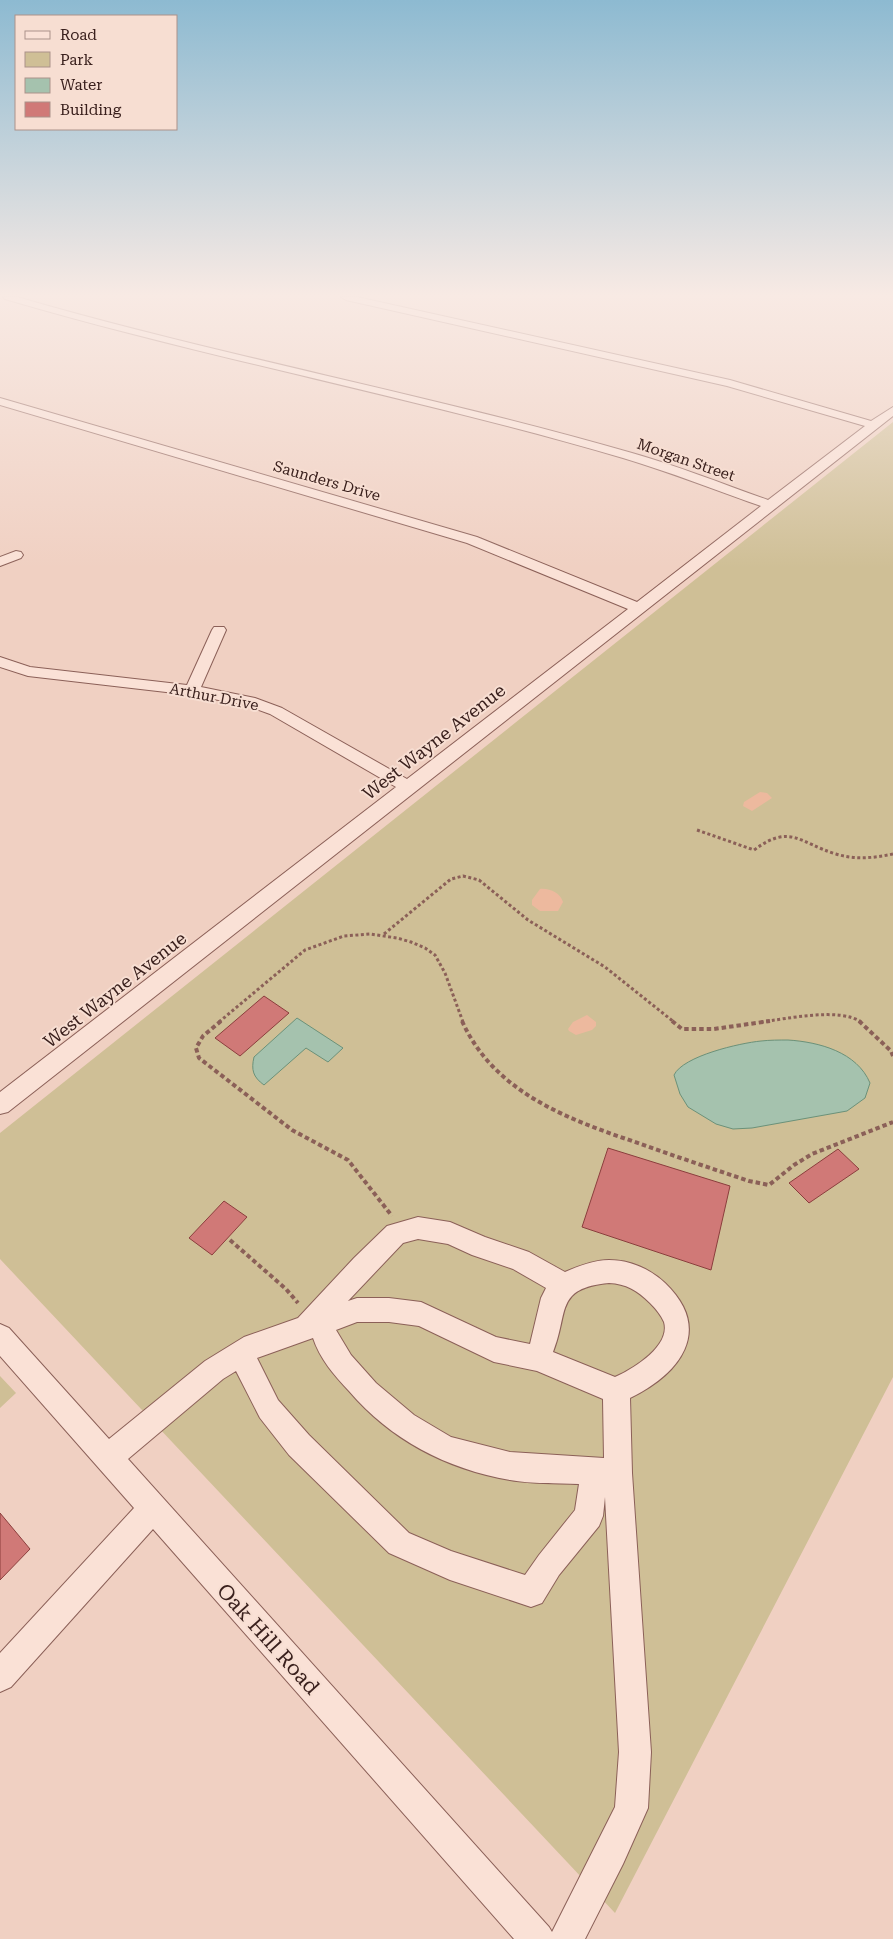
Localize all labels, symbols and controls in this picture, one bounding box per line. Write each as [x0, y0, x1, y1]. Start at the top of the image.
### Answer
legend [15, 15, 178, 130]
text: Road [60, 26, 97, 44]
text: Park [60, 51, 94, 69]
text: Water [60, 76, 102, 94]
text: Building [60, 101, 122, 119]
street label: Morgan Street [635, 435, 738, 485]
street label: Saunders Drive [271, 457, 383, 505]
street label: West Wayne Avenue [358, 679, 509, 804]
street label: Arthur Drive [168, 680, 260, 714]
street label: West Wayne Avenue [39, 927, 190, 1052]
street label: Oak Hill Road [212, 1579, 324, 1700]

